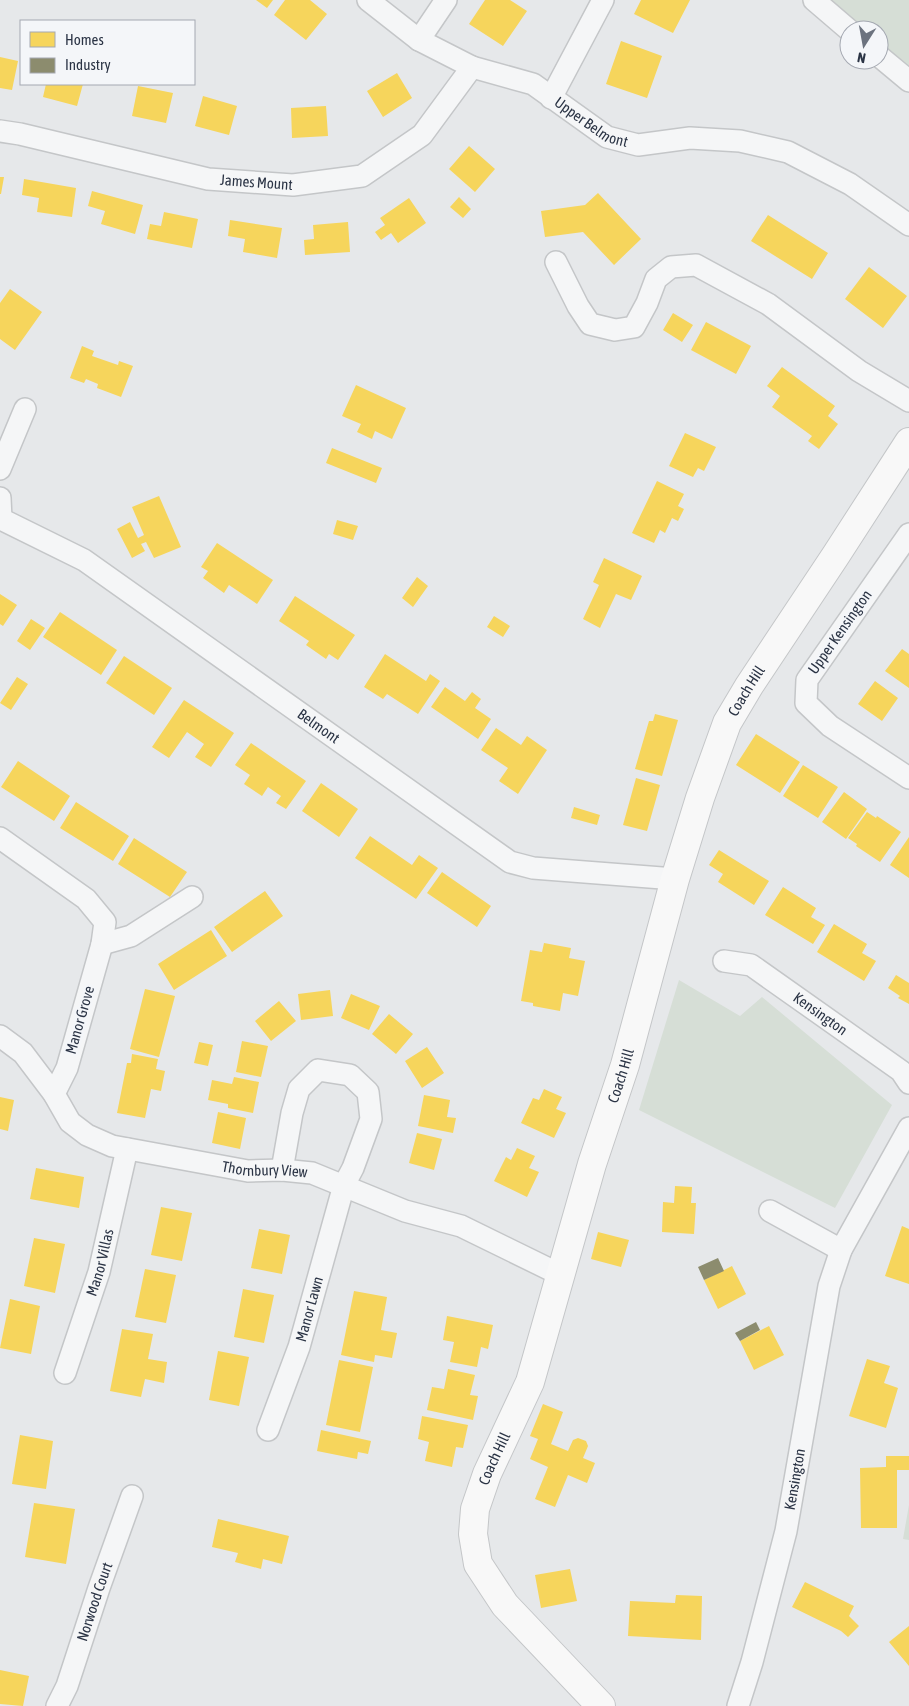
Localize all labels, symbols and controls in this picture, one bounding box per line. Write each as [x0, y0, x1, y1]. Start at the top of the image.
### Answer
legend [20, 20, 195, 85]
north arrow [839, 20, 889, 70]
text: Homes [65, 31, 104, 48]
text: N [856, 49, 867, 66]
text: Industry [65, 56, 111, 73]
street label: Upper Belmont [551, 93, 630, 150]
street label: James Mount [219, 171, 293, 193]
street label: Upper Kensington [804, 587, 875, 677]
street label: Coach Hill [724, 662, 768, 719]
street label: Belmont [294, 705, 343, 746]
street label: Manor Grove [62, 984, 97, 1056]
street label: Kensington [790, 989, 851, 1038]
street label: Coach Hill [604, 1047, 637, 1105]
street label: Thornbury View [221, 1157, 308, 1181]
street label: Manor Villas [82, 1227, 117, 1298]
street label: Manor Lawn [292, 1274, 326, 1343]
street label: Coach Hill [475, 1429, 513, 1487]
street label: Kensington [781, 1447, 808, 1511]
street label: Norwood Court [73, 1560, 116, 1643]

